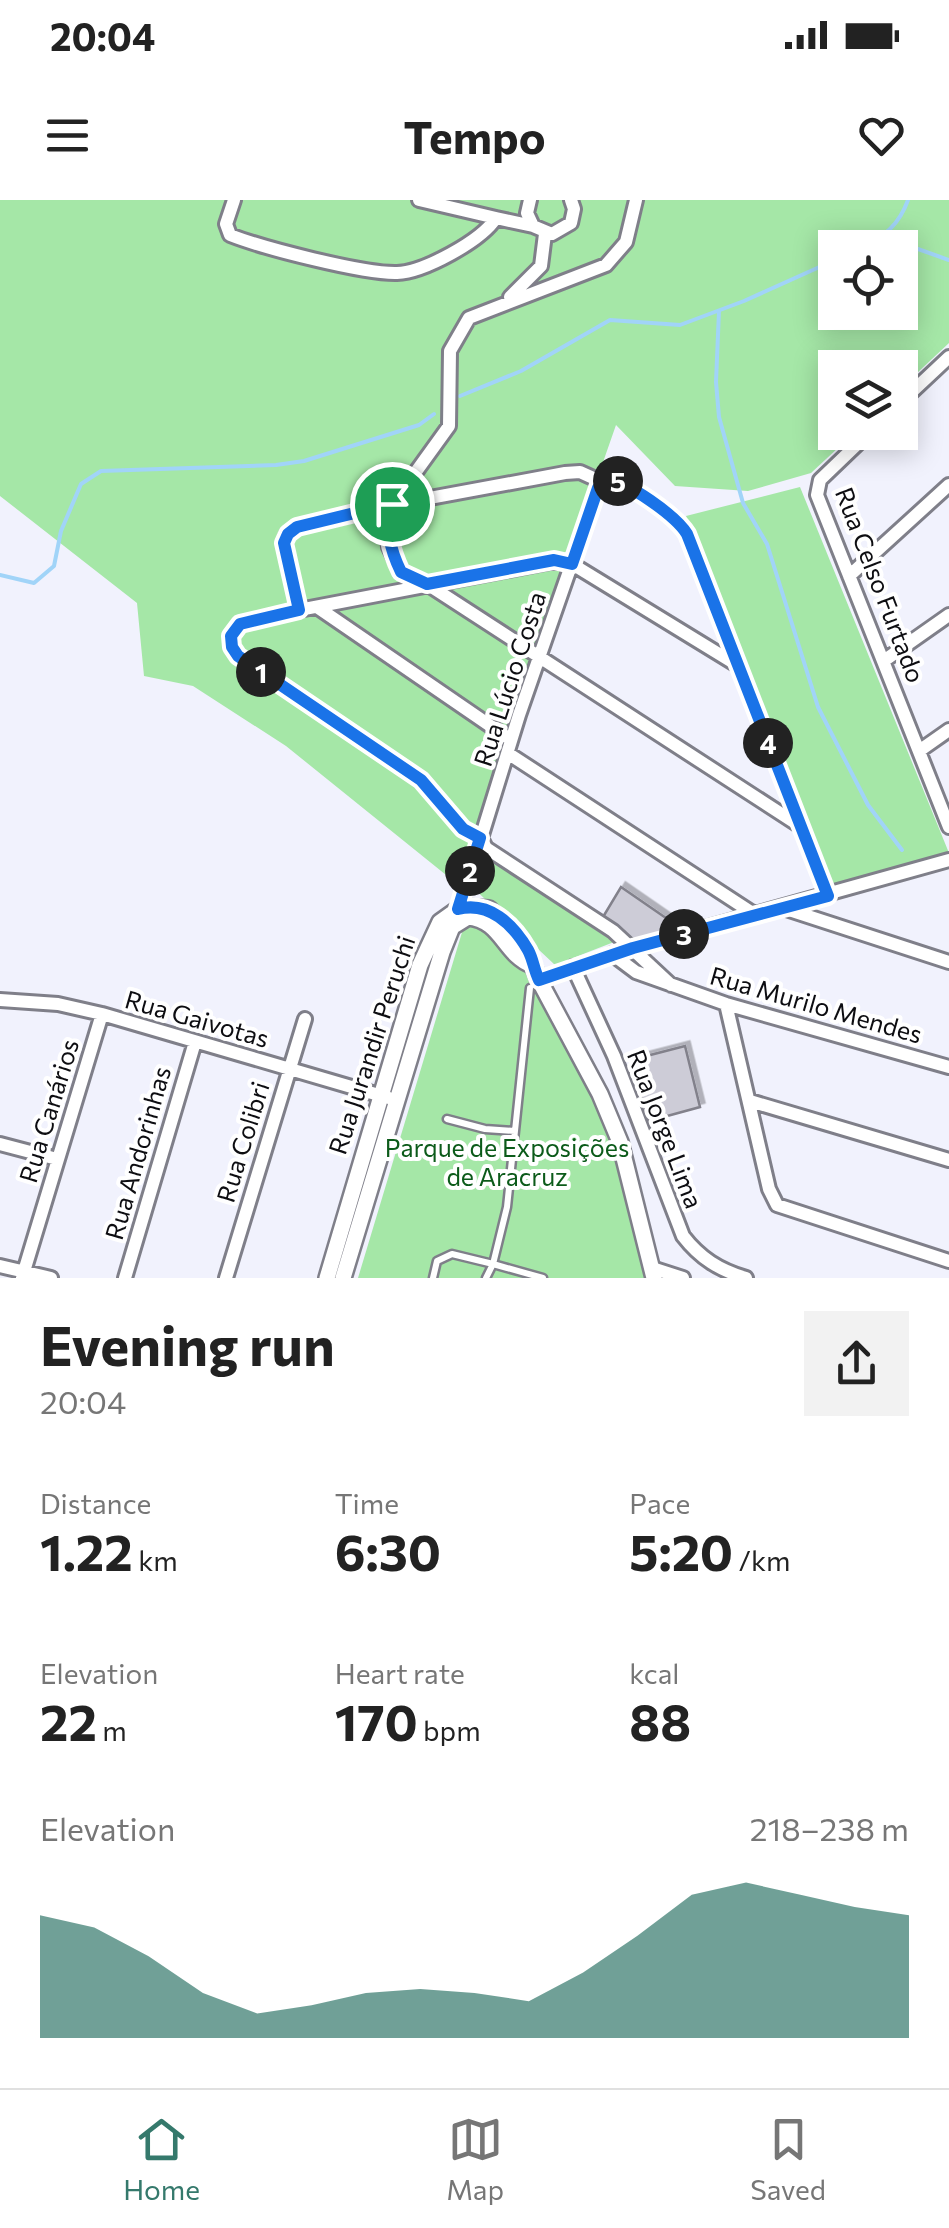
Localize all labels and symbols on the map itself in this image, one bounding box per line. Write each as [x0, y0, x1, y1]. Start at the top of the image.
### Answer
pin: 5 [593, 456, 643, 506]
pin [350, 462, 435, 547]
street label: Rua Celso Furtado [830, 483, 932, 687]
street label: Rua Lúcio Costa [467, 588, 551, 770]
pin: 1 [236, 647, 286, 697]
pin: 4 [743, 718, 793, 768]
pin: 2 [445, 846, 495, 896]
pin: 3 [659, 909, 709, 959]
street label: Rua Jurandir Peruchi [322, 932, 421, 1158]
street label: Rua Murilo Mendes [707, 959, 926, 1049]
street label: Rua Gaivotas [122, 983, 273, 1053]
street label: Rua Canários [12, 1035, 84, 1186]
street label: Rua Jorge Lima [622, 1045, 710, 1212]
street label: Rua Andorinhas [98, 1063, 176, 1243]
street label: Rua Colibri [210, 1078, 275, 1206]
park label: Parque de Exposições de Aracruz [385, 1132, 629, 1191]

